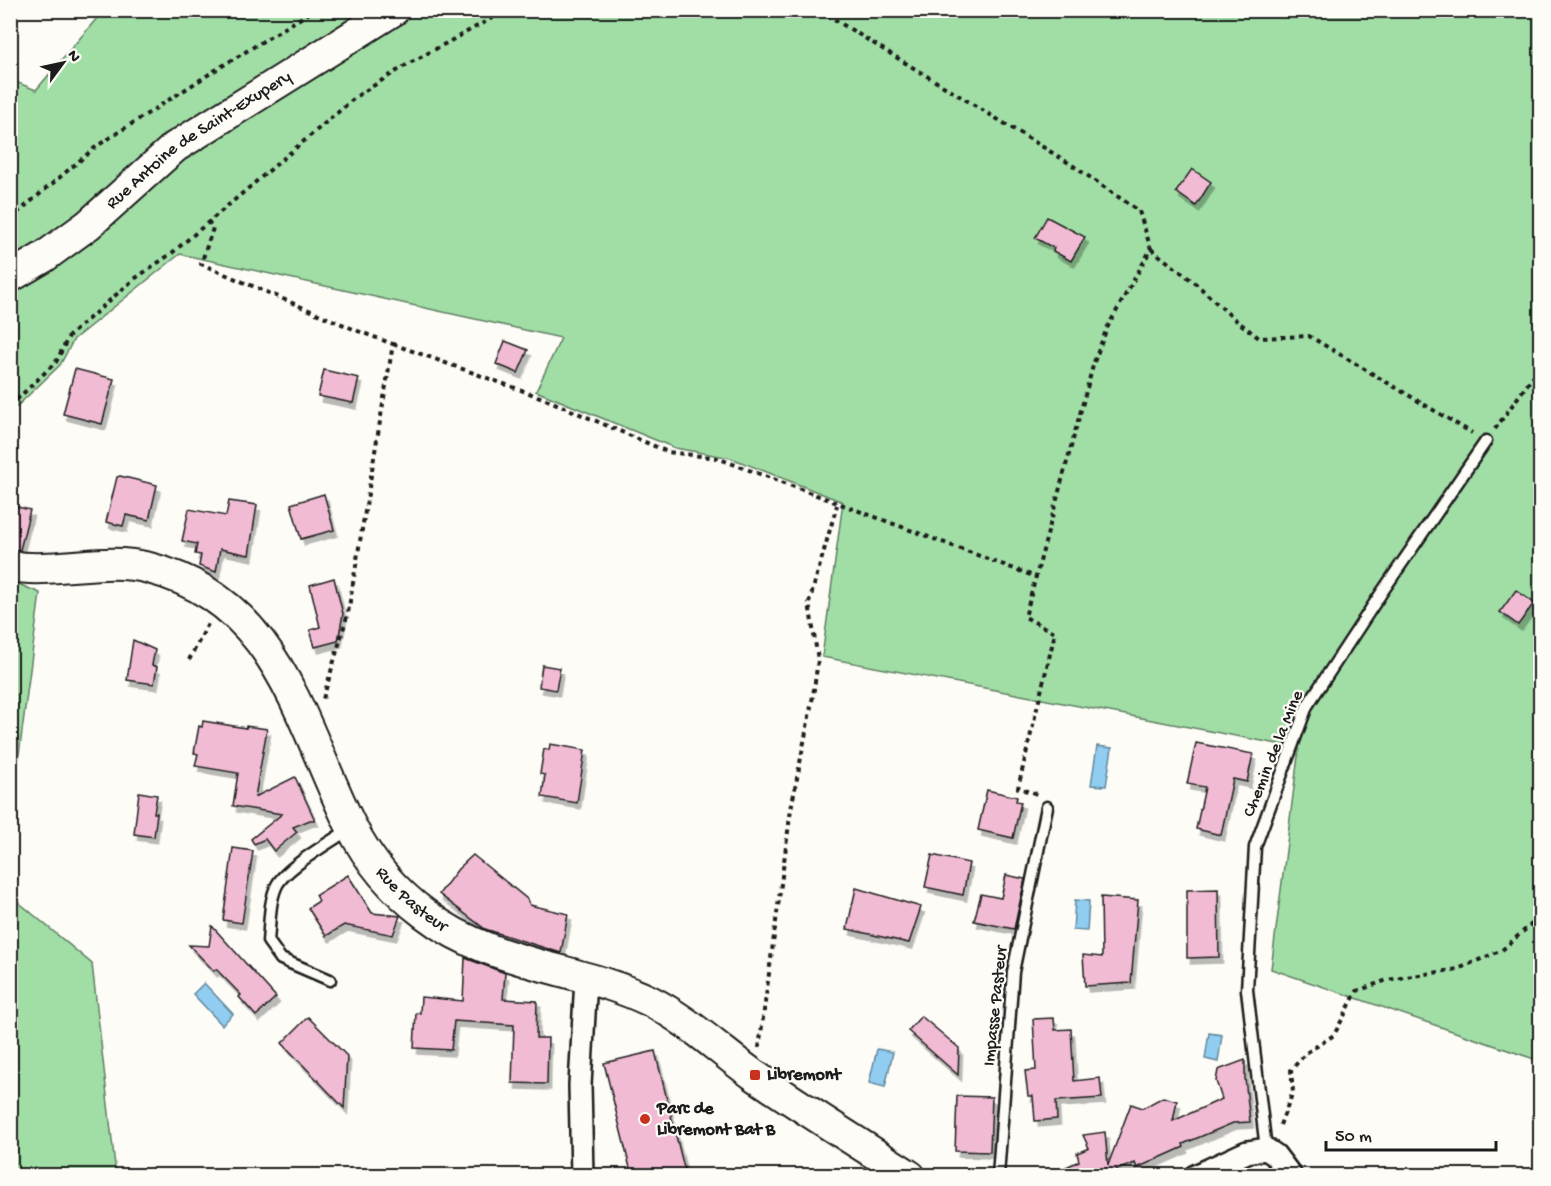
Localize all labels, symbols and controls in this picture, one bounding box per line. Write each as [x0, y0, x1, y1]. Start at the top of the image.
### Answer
north arrow [33, 33, 93, 93]
text: N [62, 47, 84, 67]
street label: Rue Antoine de Saint-Exupery [102, 66, 295, 214]
street label: Chemin de la Mine [1239, 687, 1309, 820]
street label: Rue Pasteur [371, 863, 453, 938]
street label: Impasse Pasteur [979, 943, 1013, 1067]
place label: Libremont [767, 1065, 842, 1086]
marker: Libremont [748, 1068, 762, 1082]
place label: Parc de Libremont Bat B [656, 1099, 776, 1141]
marker: Parc de Libremont Bat B [638, 1112, 652, 1126]
scale bar [1326, 1114, 1496, 1152]
text: 50 m [1335, 1127, 1372, 1148]

